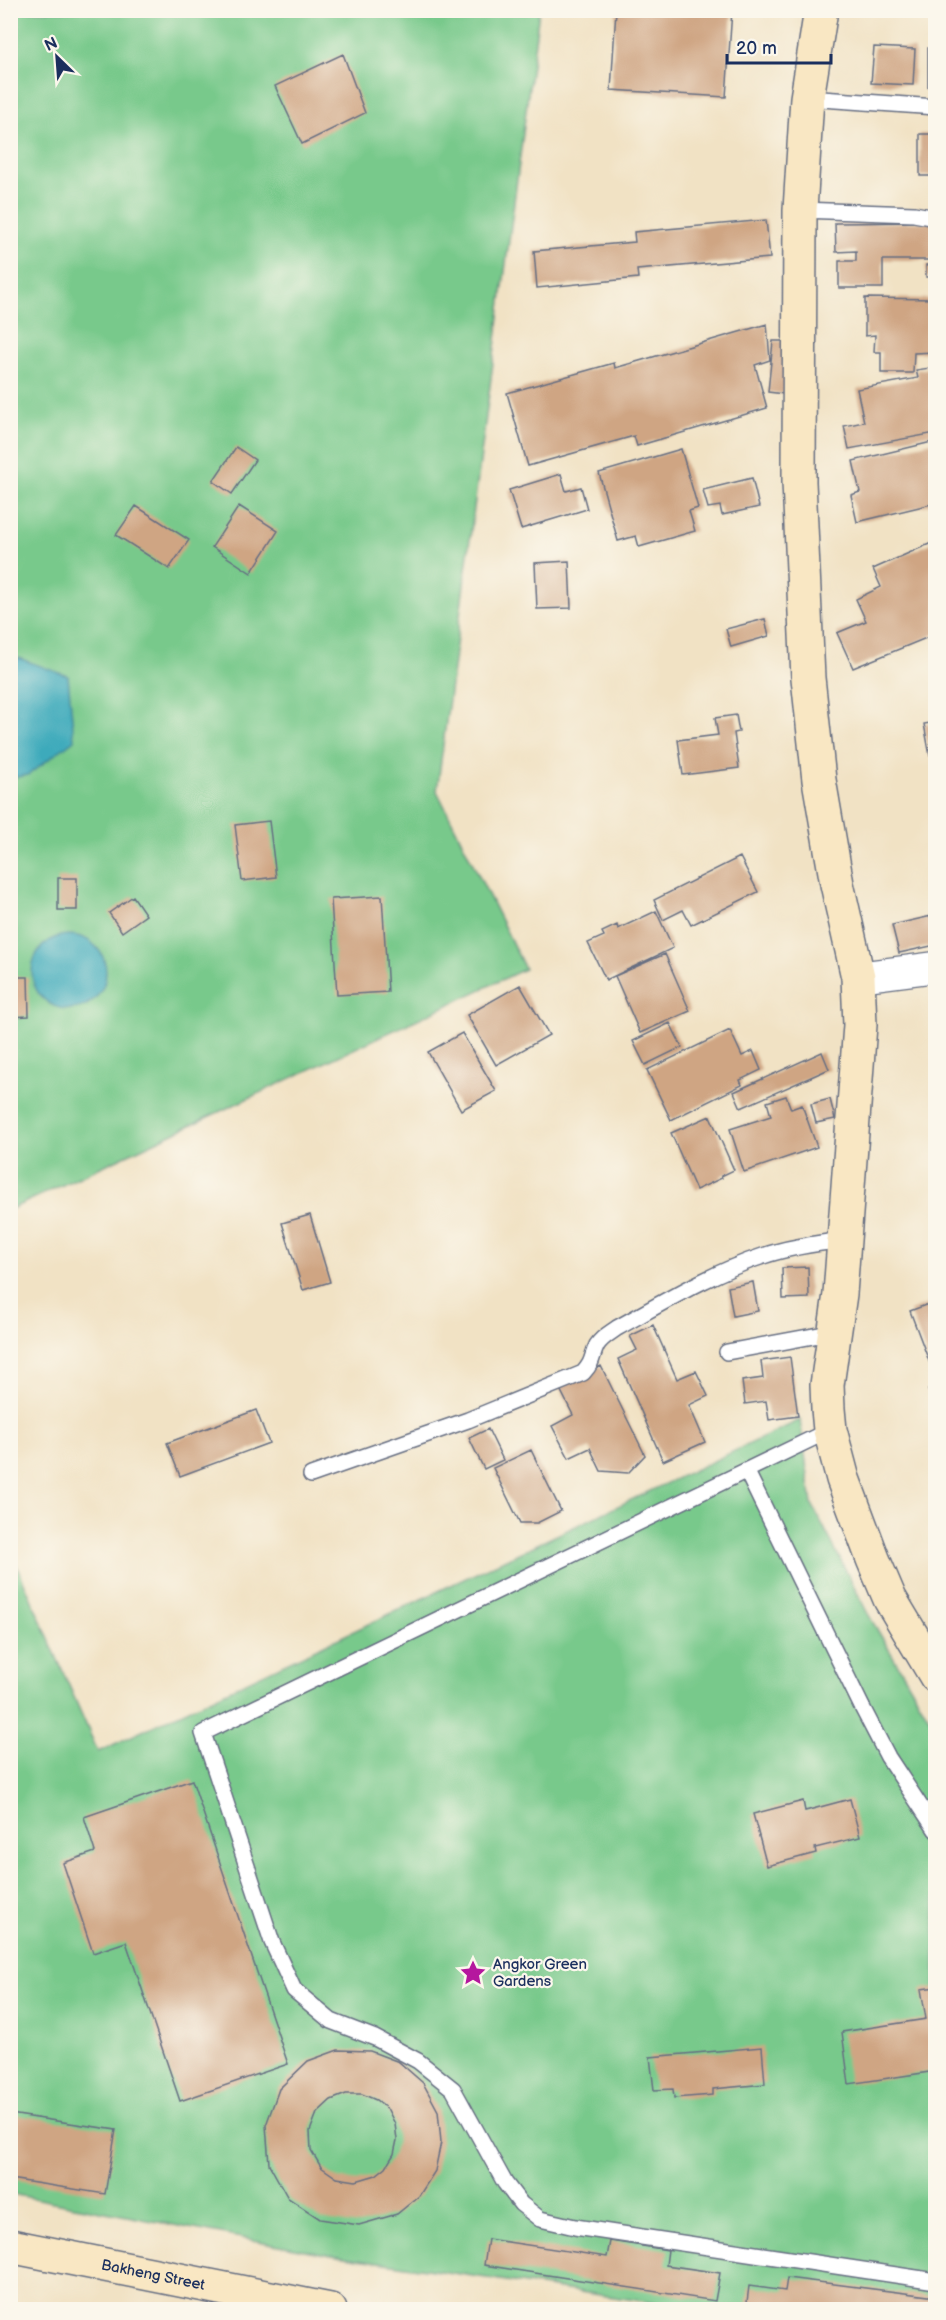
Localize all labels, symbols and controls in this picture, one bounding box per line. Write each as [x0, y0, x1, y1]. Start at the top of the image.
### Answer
north arrow [27, 27, 87, 87]
scale bar [727, 27, 830, 65]
text: N [42, 34, 61, 56]
text: 20 m [736, 38, 777, 59]
place label: Angkor Green Gardens [493, 1955, 587, 1991]
place icon: Angkor Green Gardens [458, 1958, 488, 1988]
street label: Bakheng Street [100, 2255, 207, 2294]

